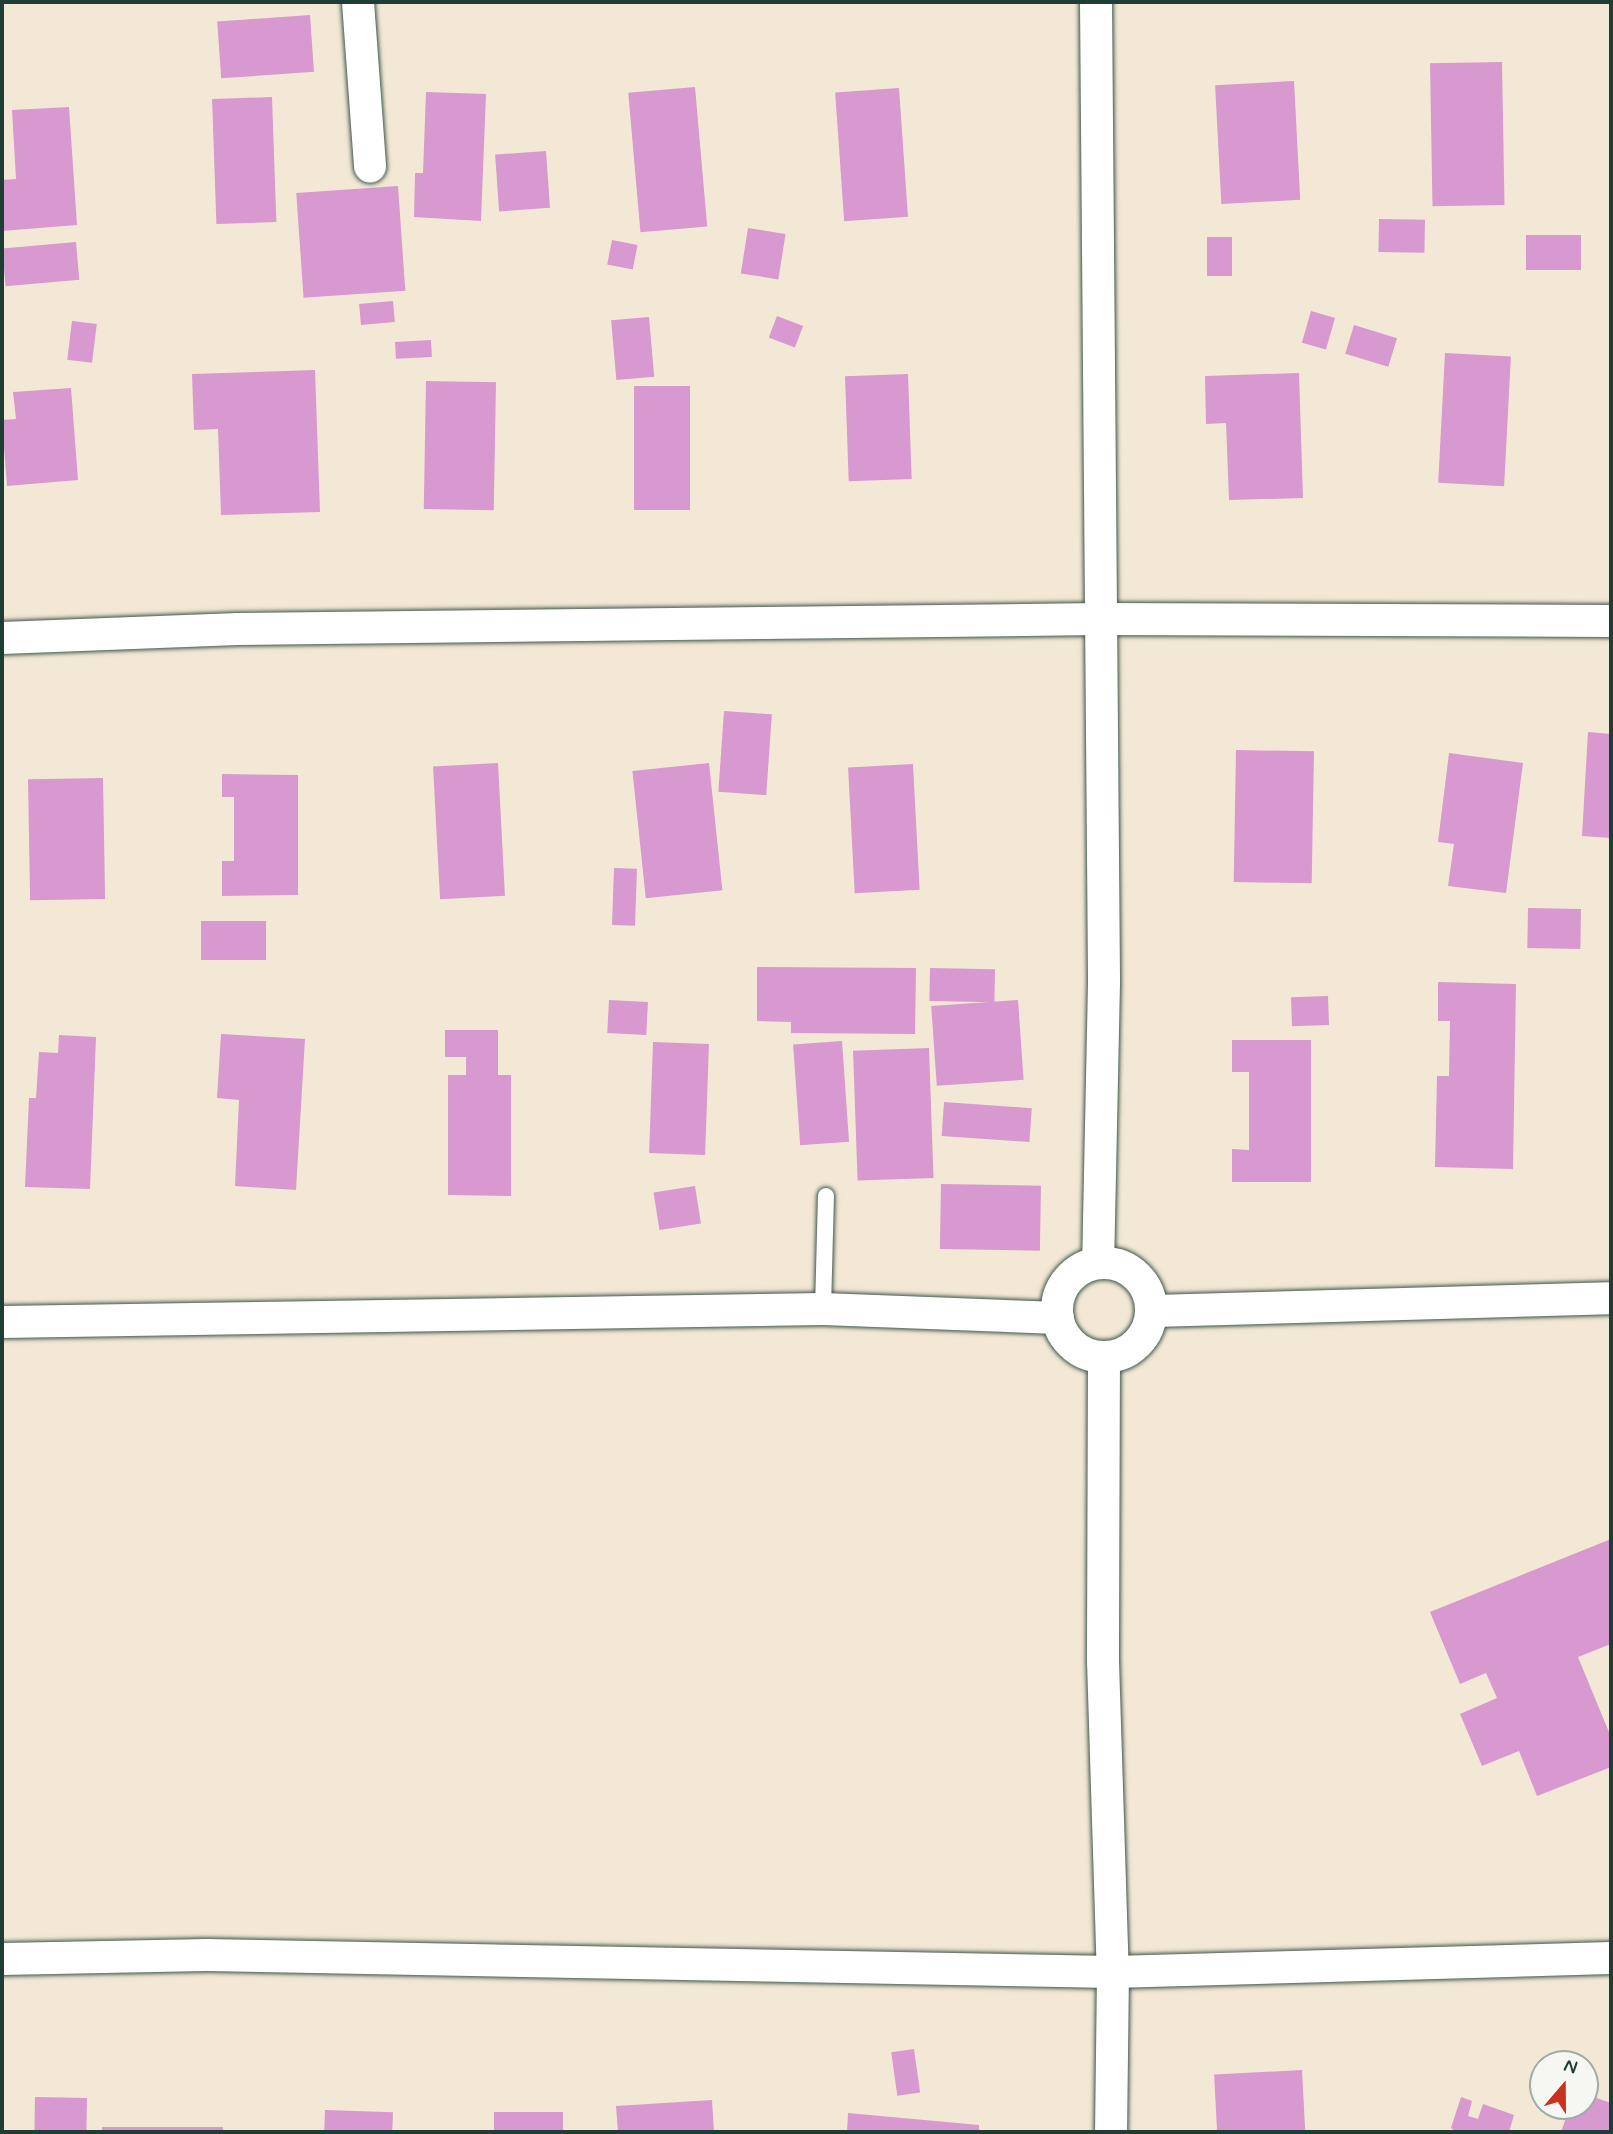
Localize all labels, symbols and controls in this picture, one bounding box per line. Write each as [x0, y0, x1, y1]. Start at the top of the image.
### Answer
north arrow [1529, 2050, 1599, 2120]
text: N [1560, 2053, 1581, 2081]

